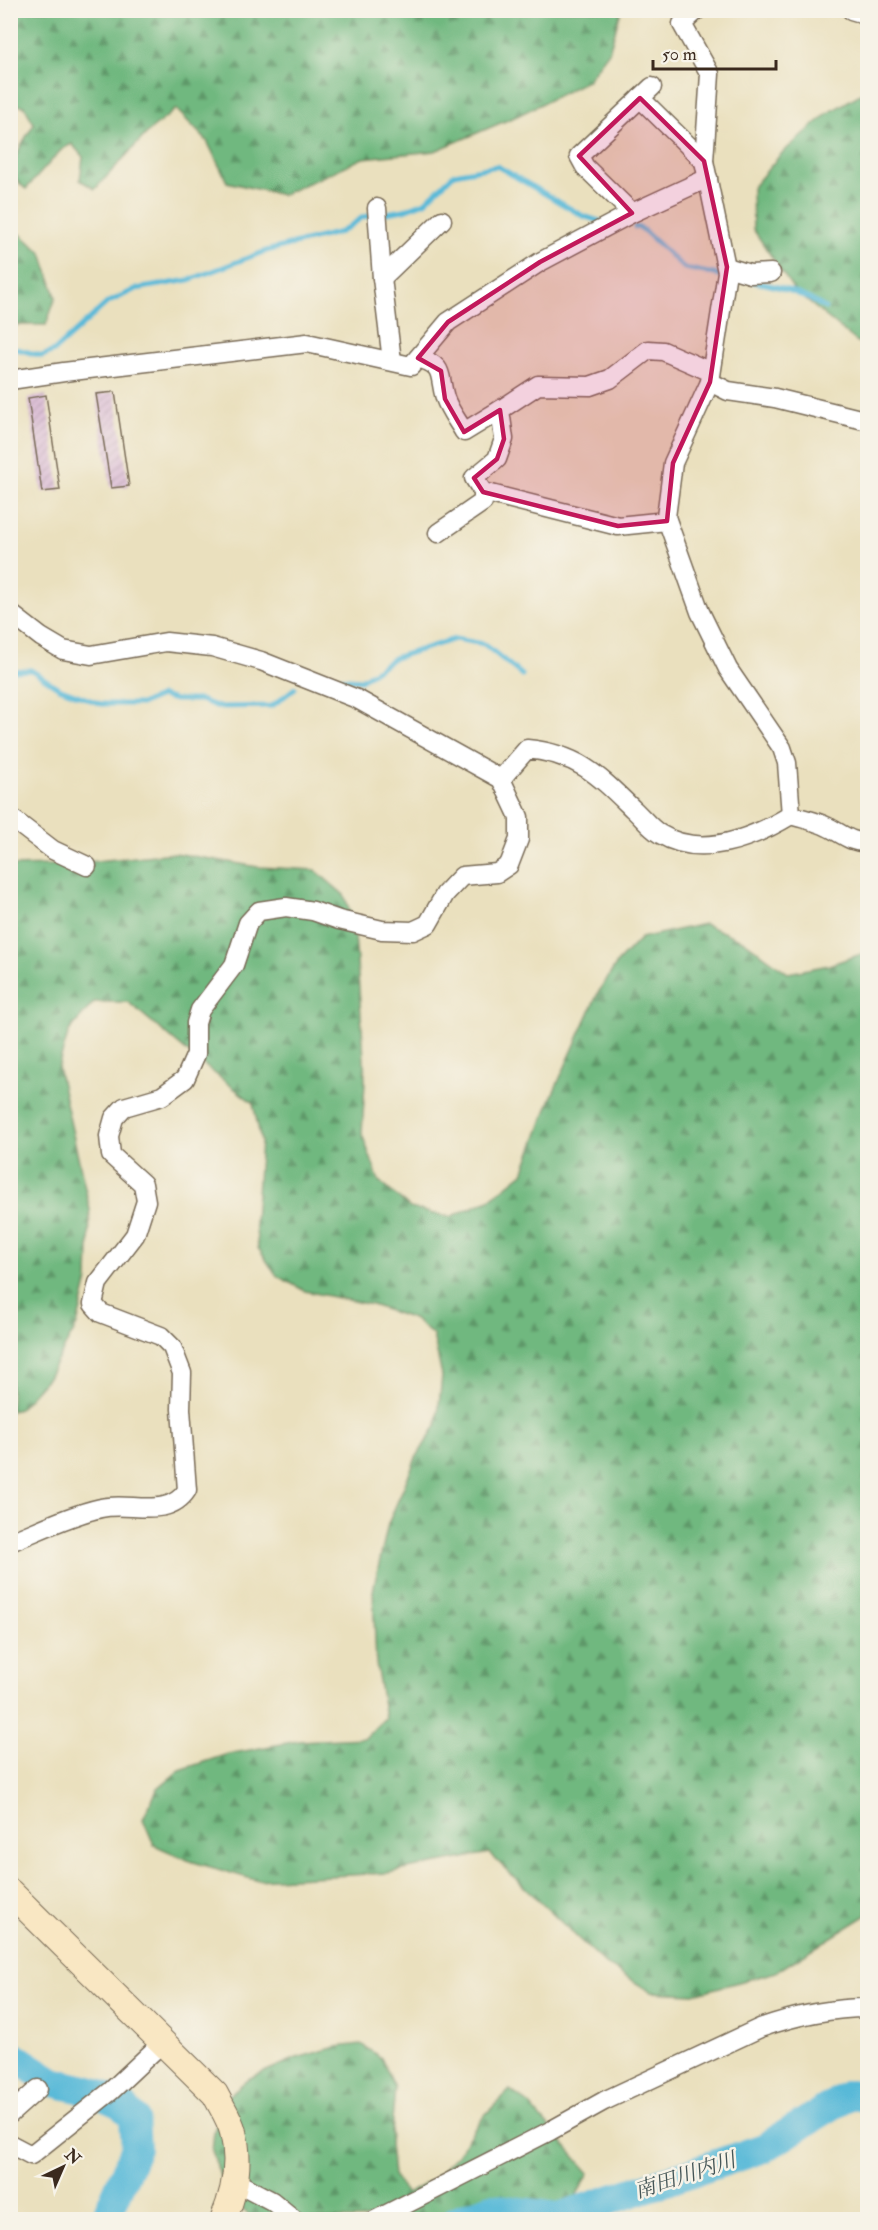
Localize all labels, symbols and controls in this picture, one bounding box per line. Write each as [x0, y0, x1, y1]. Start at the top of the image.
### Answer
scale bar [653, 33, 776, 71]
text: 50 m [662, 43, 697, 66]
north arrow [33, 2137, 93, 2197]
text: N [60, 2144, 85, 2170]
water label: 南田川内川 [631, 2146, 741, 2205]

